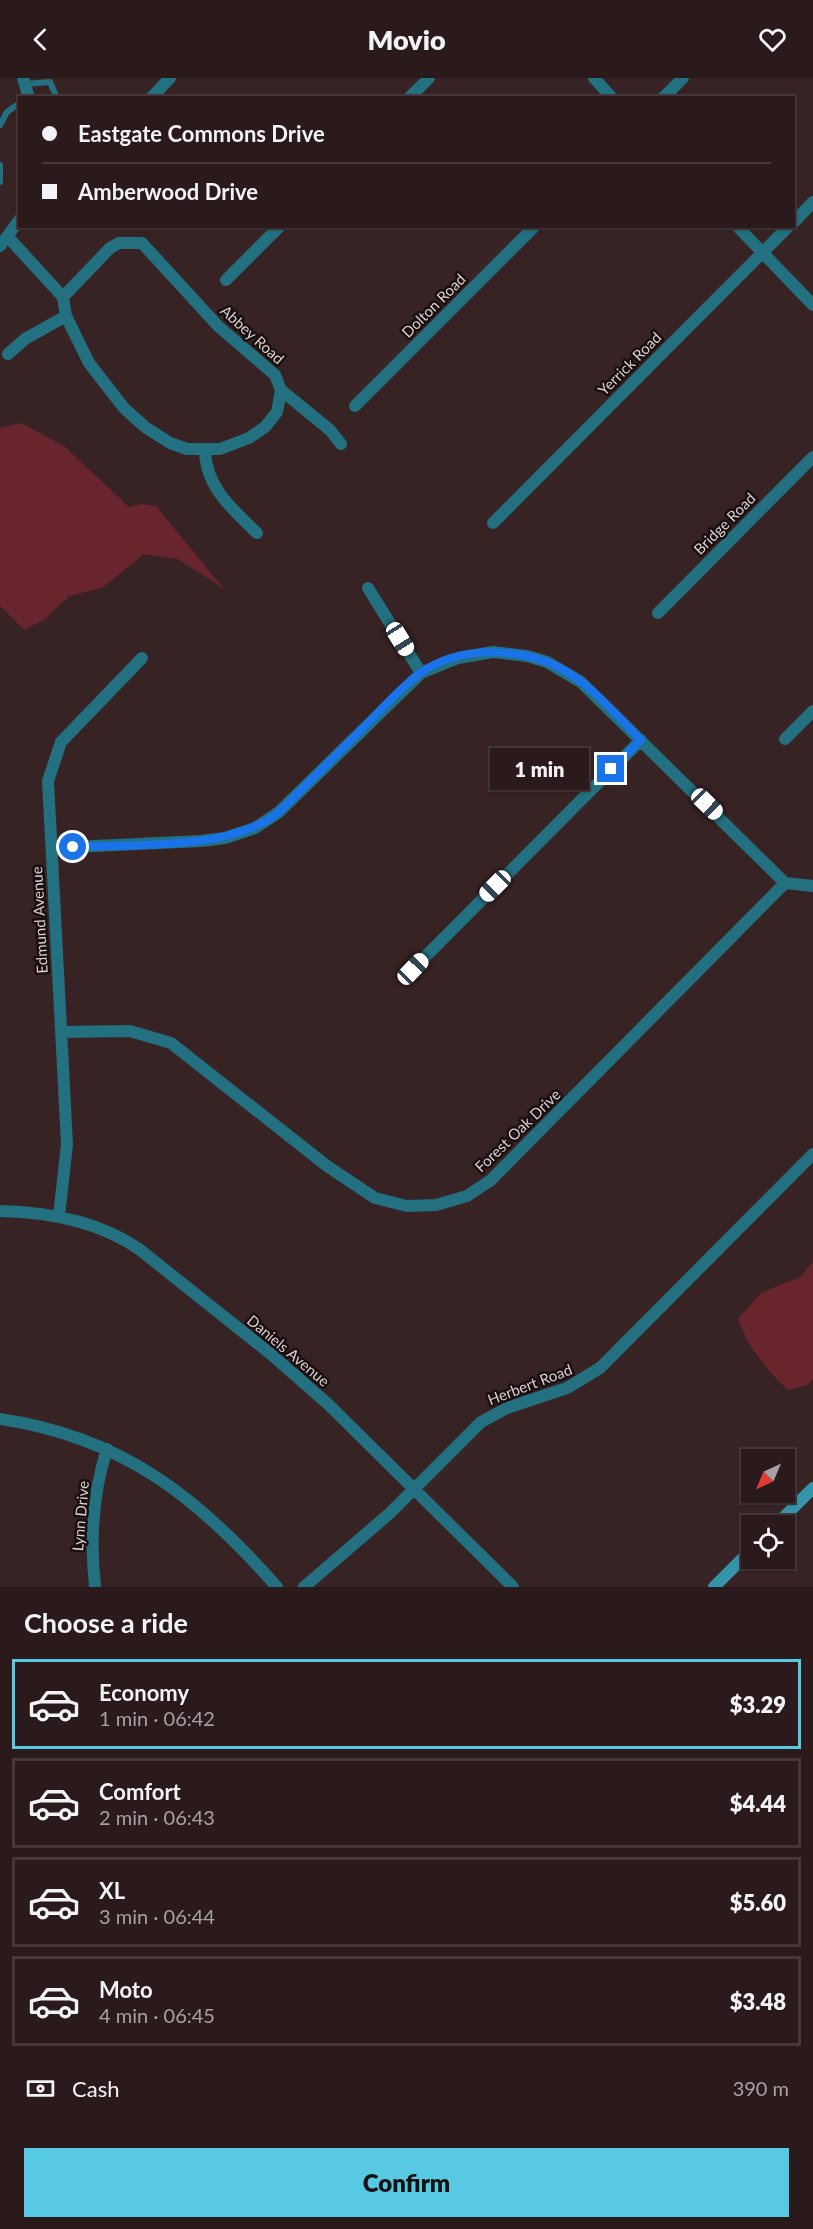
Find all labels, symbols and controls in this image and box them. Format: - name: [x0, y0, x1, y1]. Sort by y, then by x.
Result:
- icon: back: [24, 23, 57, 56]
- text: Movio: [367, 23, 446, 56]
- icon: heart: [756, 23, 789, 56]
- text: Eastgate Commons Drive: [78, 120, 325, 147]
- text: Amberwood Drive: [78, 178, 258, 205]
- street label: Dolton Road: [398, 270, 469, 341]
- street label: Abbey Road: [217, 301, 288, 367]
- street label: Yerrick Road: [594, 328, 665, 399]
- street label: Bridge Road: [690, 489, 759, 558]
- car: [383, 619, 417, 659]
- callout: 1 min: [491, 748, 590, 790]
- route end: [597, 755, 624, 782]
- text: 1 min: [515, 757, 564, 781]
- car: [688, 785, 726, 823]
- route start: [59, 833, 86, 860]
- street label: Edmund Avenue: [27, 866, 51, 974]
- car: [476, 867, 514, 905]
- car: [394, 950, 432, 988]
- street label: Forest Oak Drive: [471, 1085, 564, 1176]
- street label: Daniels Avenue: [244, 1311, 333, 1390]
- street label: Herbert Road: [485, 1360, 574, 1408]
- north arrow: [741, 1449, 795, 1503]
- map controls: [741, 1449, 795, 1569]
- street label: Lynn Drive: [68, 1480, 92, 1552]
- button: locate: [741, 1515, 795, 1569]
- text: Choose a ride: [24, 1606, 188, 1639]
- icon: car: [27, 1677, 81, 1731]
- text: Economy: [99, 1679, 189, 1706]
- text: $3.29: [730, 1691, 786, 1718]
- text: 1 min · 06:42: [99, 1706, 215, 1730]
- icon: car: [27, 1776, 81, 1830]
- text: Comfort: [99, 1778, 181, 1805]
- text: $4.44: [730, 1790, 786, 1817]
- text: 2 min · 06:43: [99, 1805, 215, 1829]
- icon: car: [27, 1875, 81, 1929]
- text: XL: [99, 1877, 125, 1904]
- text: $5.60: [730, 1889, 786, 1916]
- text: 3 min · 06:44: [99, 1904, 215, 1928]
- icon: car: [27, 1974, 81, 2028]
- text: Moto: [99, 1976, 153, 2003]
- text: $3.48: [730, 1988, 786, 2015]
- text: 4 min · 06:45: [99, 2003, 215, 2027]
- icon: cash: [24, 2072, 57, 2105]
- text: Cash: [72, 2075, 119, 2102]
- text: 390 m: [733, 2076, 789, 2100]
- button: Confirm: [24, 2148, 789, 2217]

